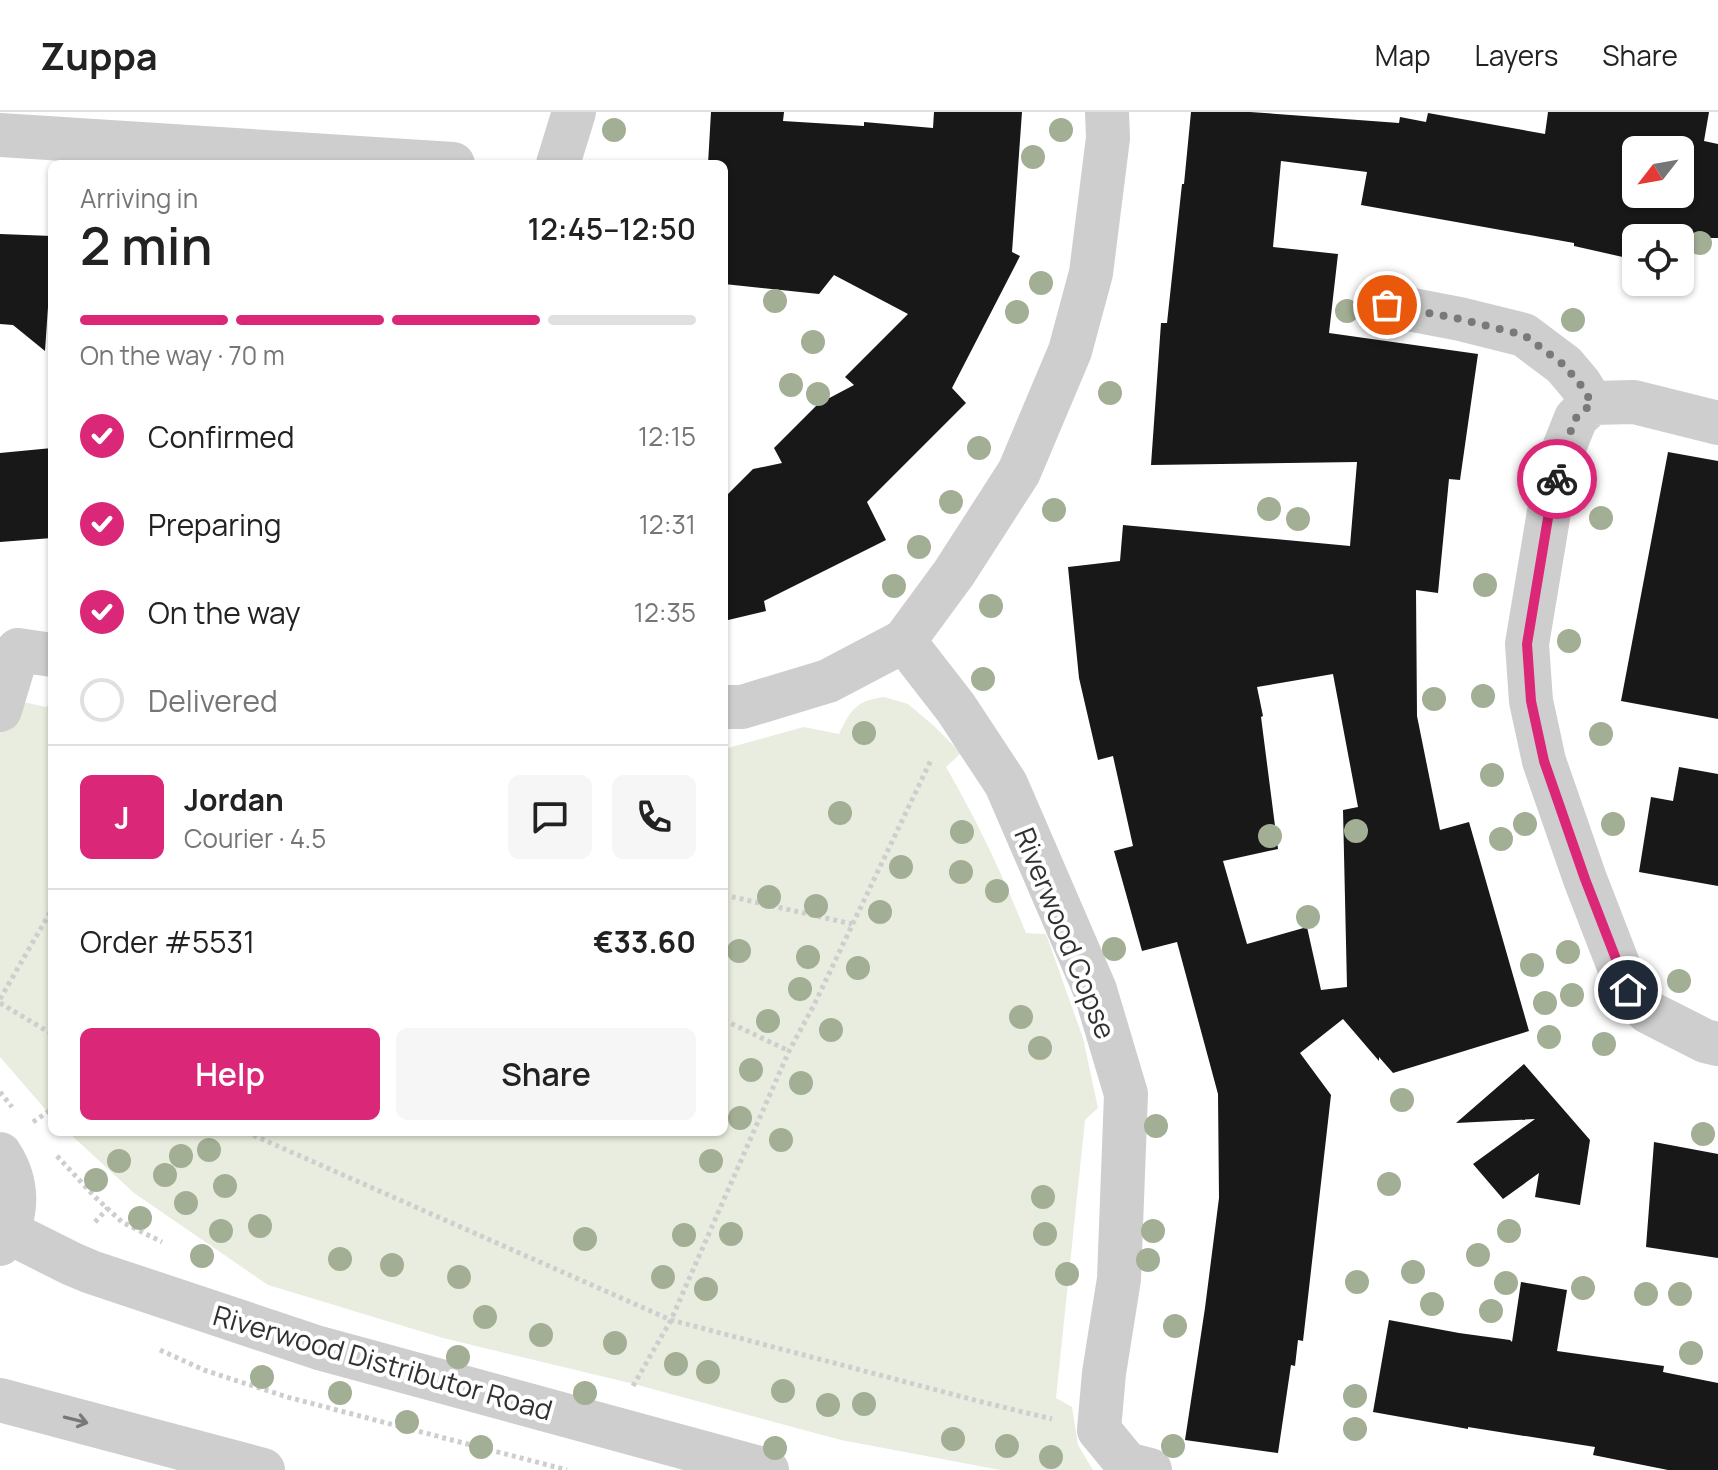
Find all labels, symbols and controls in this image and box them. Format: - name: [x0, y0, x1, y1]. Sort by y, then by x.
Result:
- text: Zuppa: [40, 29, 158, 81]
- text: Map: [1375, 36, 1431, 74]
- text: Layers: [1475, 36, 1558, 74]
- text: Share: [1602, 36, 1678, 74]
- north arrow: [1622, 136, 1694, 208]
- map controls: [1622, 136, 1694, 296]
- text: Arriving in: [80, 180, 198, 216]
- text: 12:45–12:50: [528, 208, 696, 249]
- text: 2 min: [80, 210, 213, 281]
- button: locate: [1622, 224, 1694, 296]
- pin: [1353, 271, 1421, 339]
- icon: bag: [1365, 283, 1409, 327]
- text: On the way · 70 m: [80, 337, 285, 373]
- icon: check: [80, 414, 124, 458]
- text: Confirmed: [148, 416, 295, 457]
- text: 12:15: [638, 418, 696, 454]
- courier: [1517, 439, 1597, 519]
- icon: bike: [1535, 457, 1579, 501]
- icon: check: [80, 502, 124, 546]
- text: Preparing: [148, 504, 282, 545]
- text: 12:31: [639, 506, 696, 542]
- icon: check: [80, 590, 124, 634]
- text: On the way: [148, 592, 301, 633]
- text: 12:35: [634, 594, 696, 630]
- text: Delivered: [148, 680, 278, 721]
- button: chat: [508, 775, 592, 859]
- button: phone: [612, 775, 696, 859]
- text: Jordan: [184, 779, 284, 820]
- text: J: [114, 797, 130, 838]
- text: Courier · 4.5: [184, 820, 326, 856]
- street label: Riverwood Copse: [1006, 822, 1126, 1044]
- text: Order #5531: [80, 921, 255, 962]
- text: €33.60: [593, 921, 696, 962]
- pin: [1594, 956, 1662, 1024]
- icon: home: [1606, 968, 1650, 1012]
- button: Help: [80, 1028, 380, 1120]
- button: Share: [396, 1028, 696, 1120]
- street label: Riverwood Distributor Road: [209, 1295, 557, 1429]
- one-way arrow: [62, 1413, 88, 1428]

